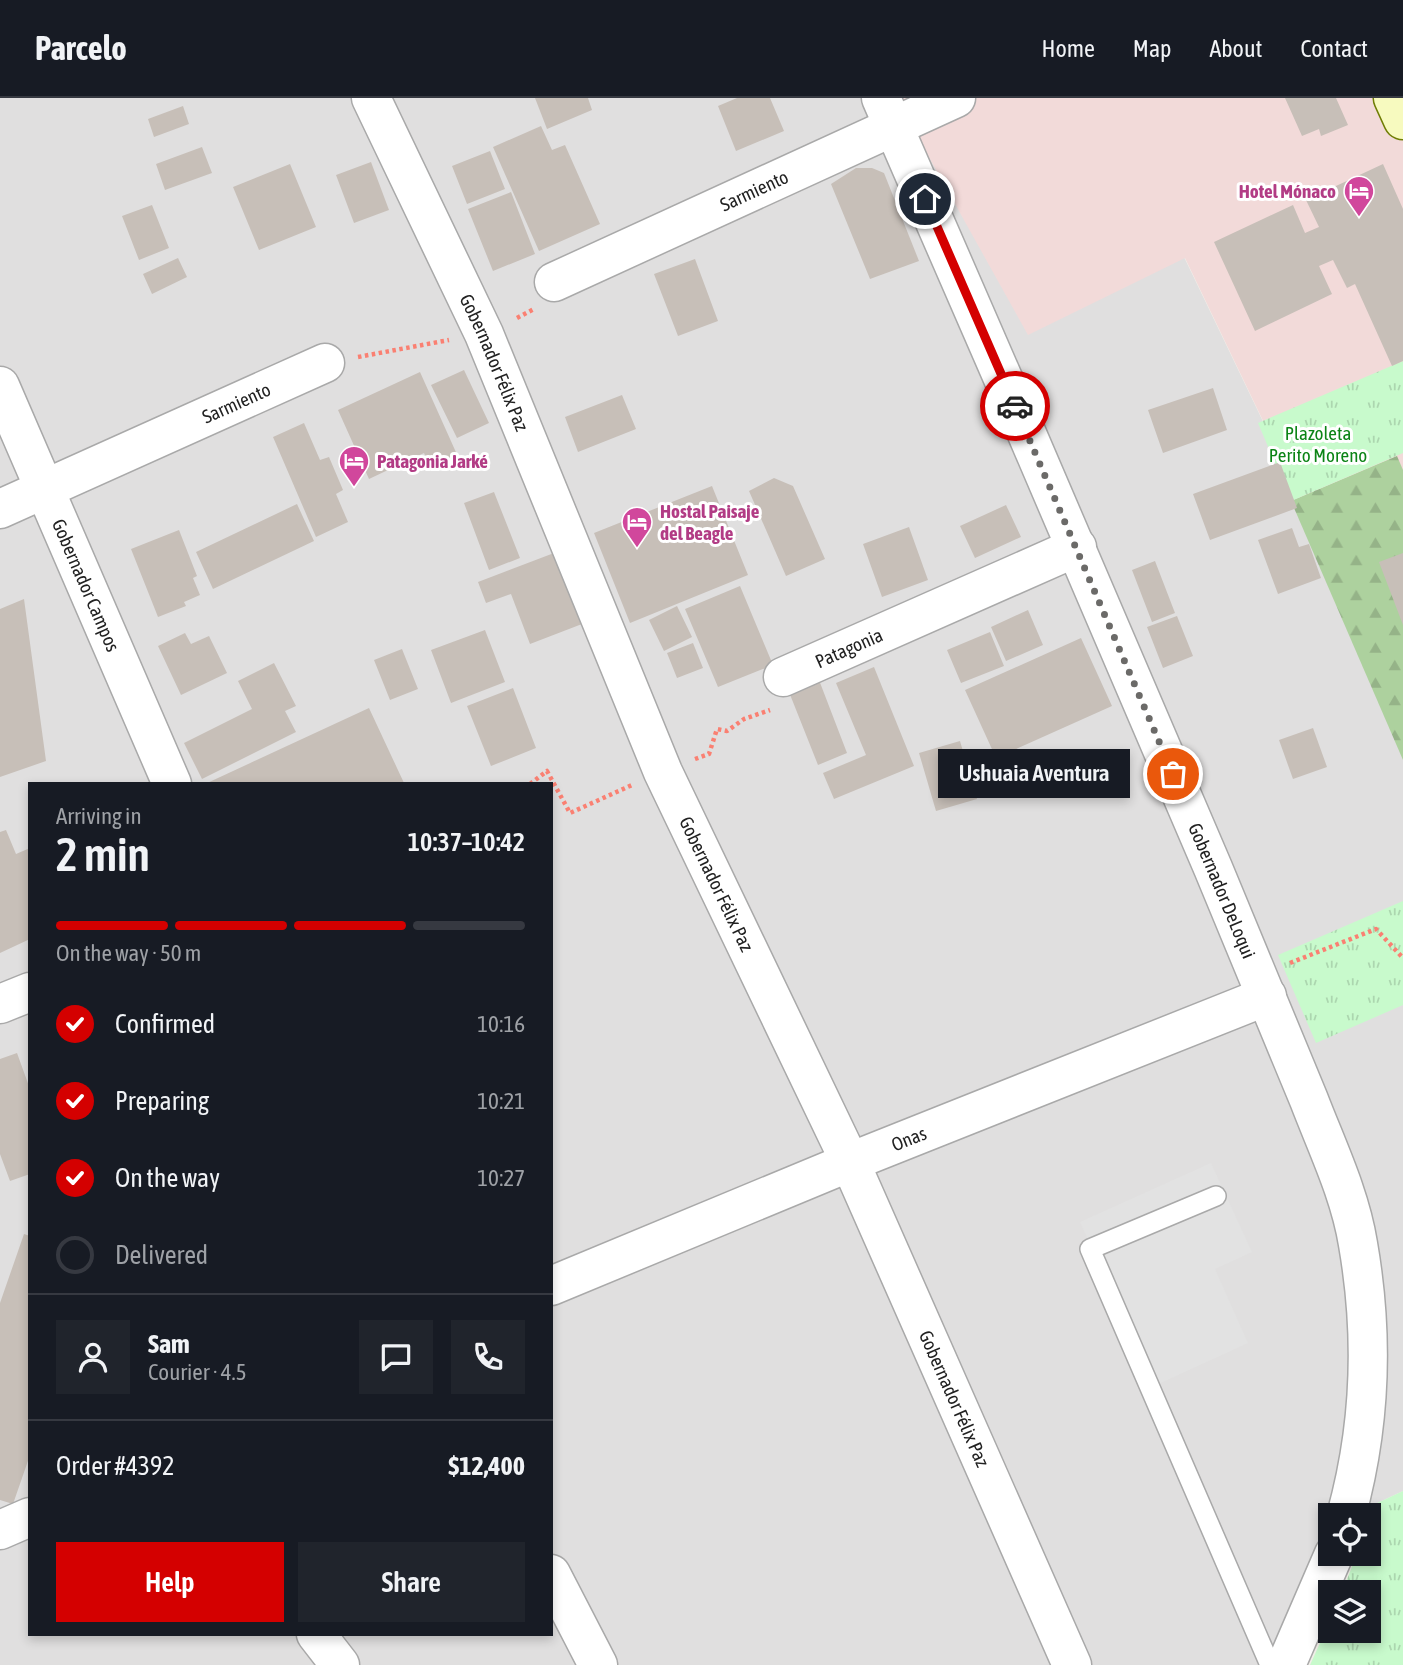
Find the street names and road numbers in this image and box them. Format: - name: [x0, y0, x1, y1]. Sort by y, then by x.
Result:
- street label: Sarmiento: [716, 165, 792, 216]
- street label: Gobernador Félix Paz: [455, 290, 533, 434]
- street label: Sarmiento: [199, 378, 274, 428]
- street label: Gobernador Campos: [48, 516, 125, 655]
- street label: Patagonia: [812, 623, 886, 672]
- street label: Gobernador Félix Paz: [675, 813, 758, 955]
- street label: Gobernador DeLoqui: [1184, 820, 1260, 962]
- street label: Onas: [888, 1122, 930, 1155]
- street label: Gobernador Félix Paz: [915, 1327, 994, 1470]

